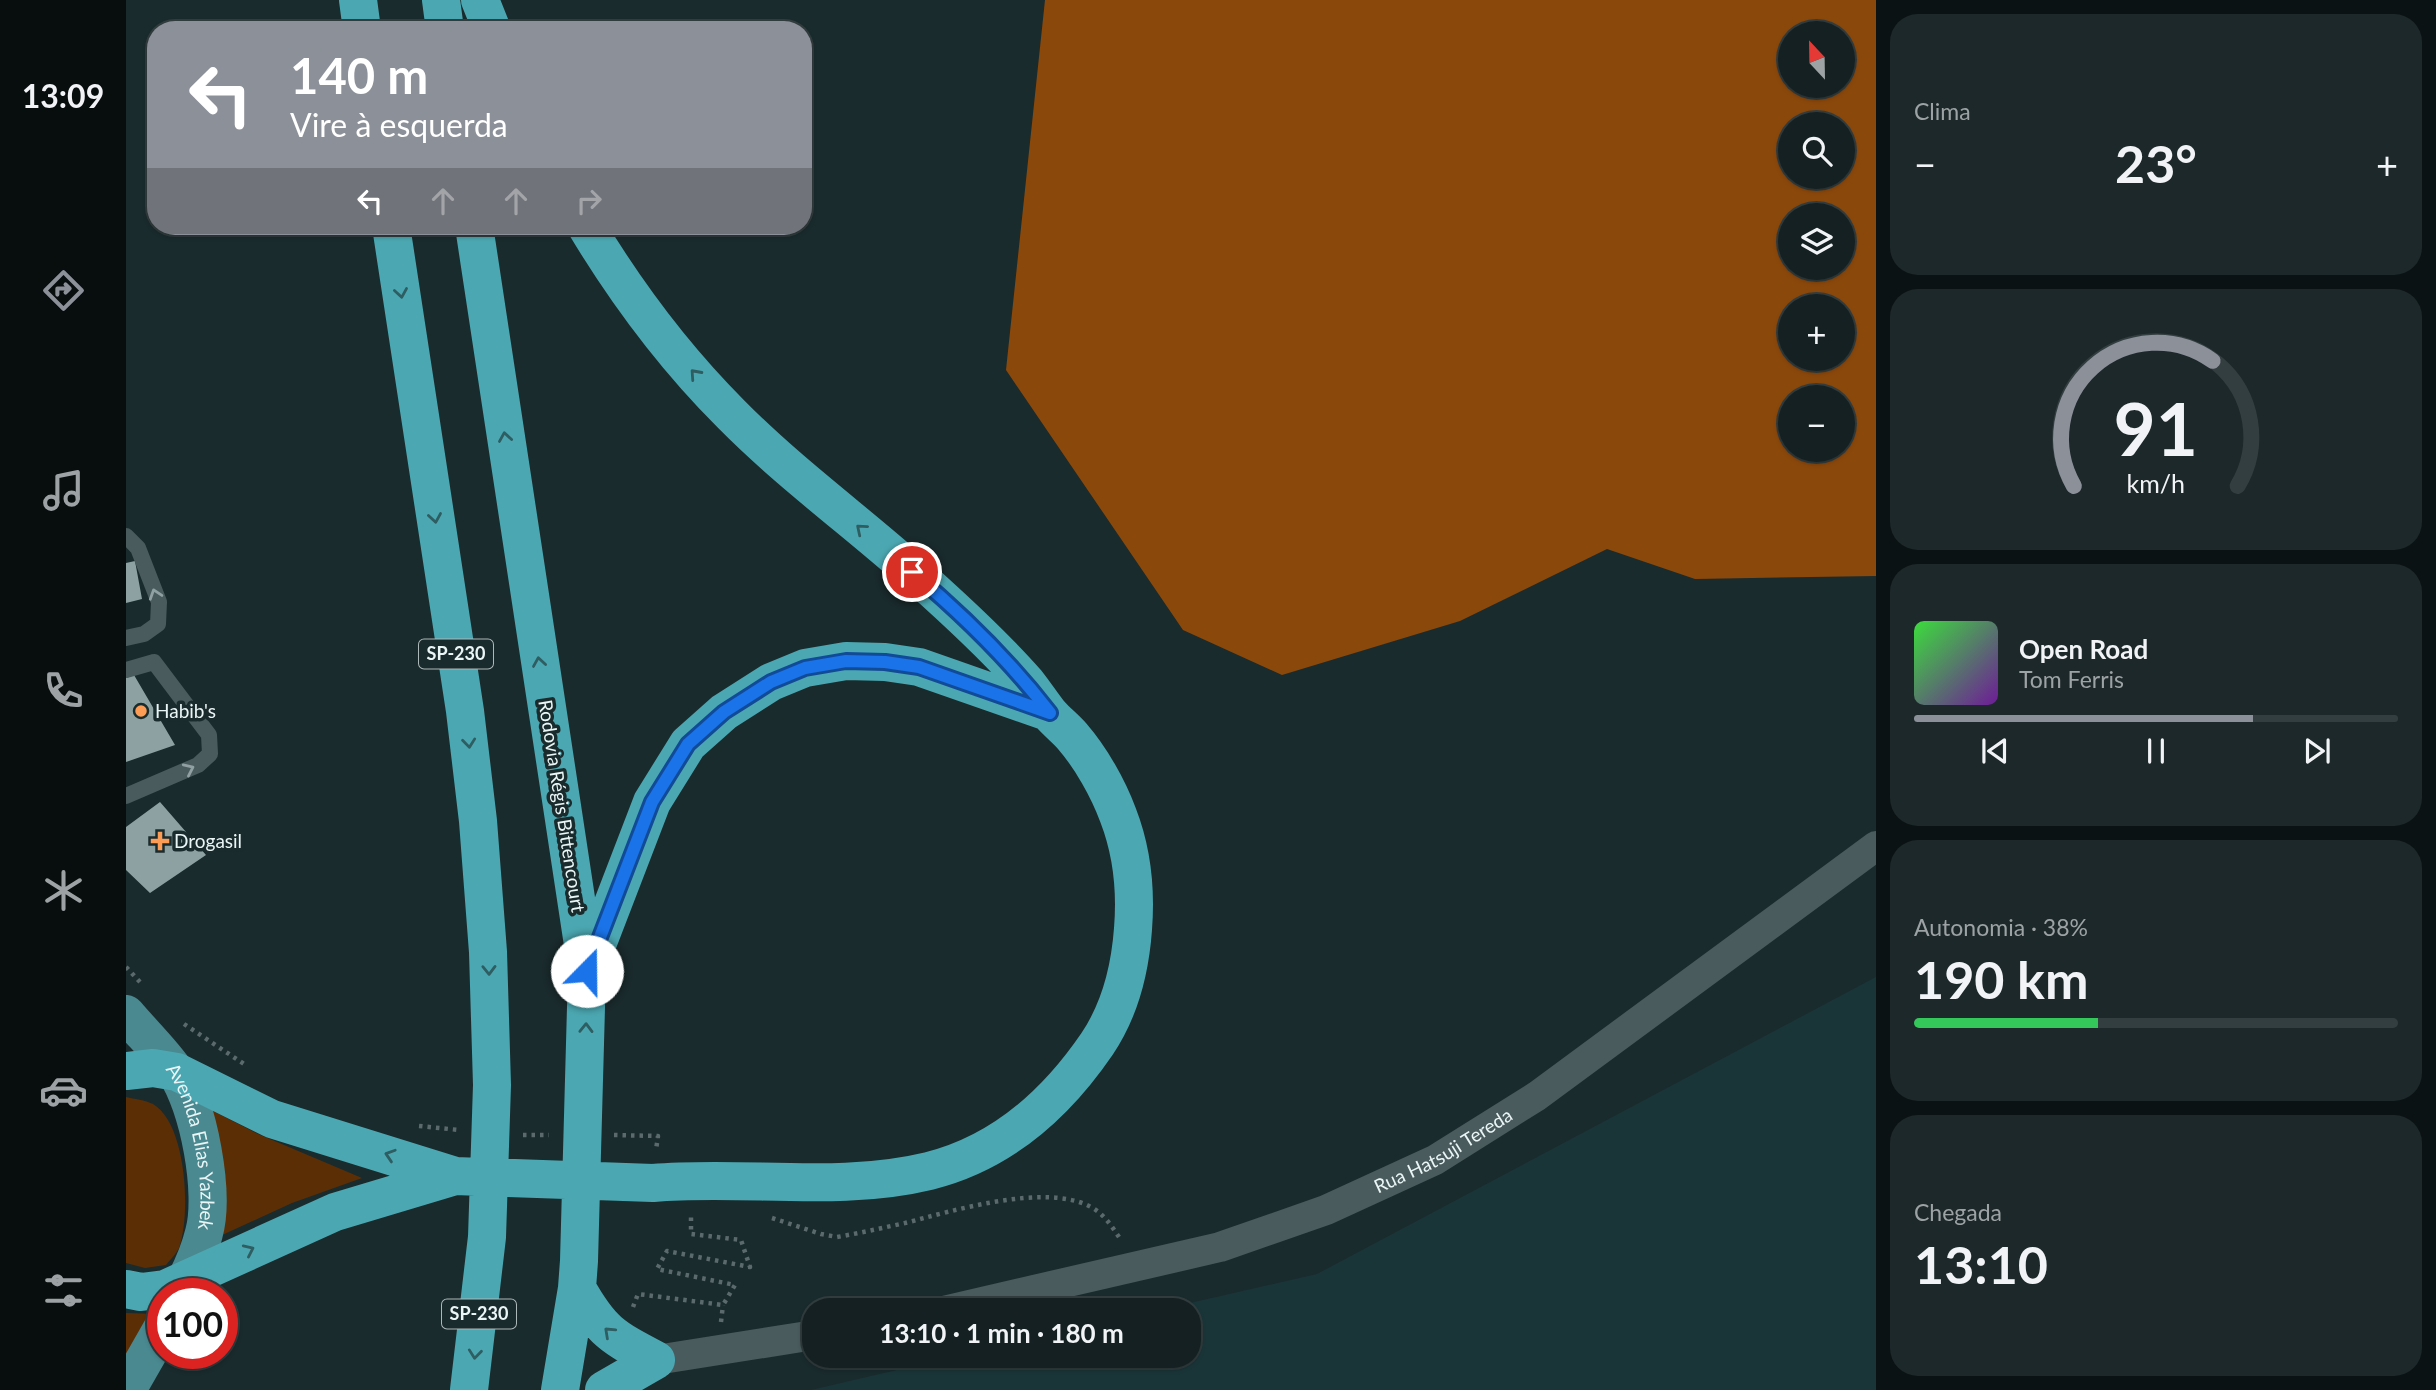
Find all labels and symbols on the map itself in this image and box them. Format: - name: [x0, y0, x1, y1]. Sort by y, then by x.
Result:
- north arrow: [1778, 21, 1855, 98]
- one-way arrow: [393, 287, 408, 299]
- one-way arrow: [690, 369, 703, 382]
- one-way arrow: [498, 431, 513, 443]
- one-way arrow: [427, 512, 442, 524]
- one-way arrow: [856, 525, 869, 537]
- pin: [882, 542, 942, 602]
- one-way arrow: [149, 588, 163, 600]
- road number: SP-230: [419, 640, 493, 668]
- one-way arrow: [532, 656, 547, 668]
- street label: Rodovia Régis Bittencourt: [534, 698, 591, 914]
- place label: Habib's: [155, 699, 216, 722]
- marker: Habib's: [133, 703, 149, 719]
- one-way arrow: [461, 738, 476, 749]
- one-way arrow: [182, 763, 194, 777]
- place label: Drogasil: [174, 829, 242, 852]
- marker: Drogasil: [152, 833, 168, 849]
- position arrow: [550, 934, 624, 1008]
- one-way arrow: [481, 964, 496, 975]
- one-way arrow: [578, 1022, 593, 1033]
- street label: Avenida Elias Yazbek: [162, 1058, 220, 1232]
- street label: Rua Hatsuji Tereda: [1370, 1103, 1516, 1197]
- one-way arrow: [384, 1149, 397, 1163]
- one-way arrow: [242, 1244, 254, 1258]
- speed limit sign: 100: [147, 1278, 238, 1369]
- road number: SP-230: [442, 1300, 516, 1329]
- one-way arrow: [604, 1328, 617, 1340]
- one-way arrow: [468, 1349, 483, 1360]

